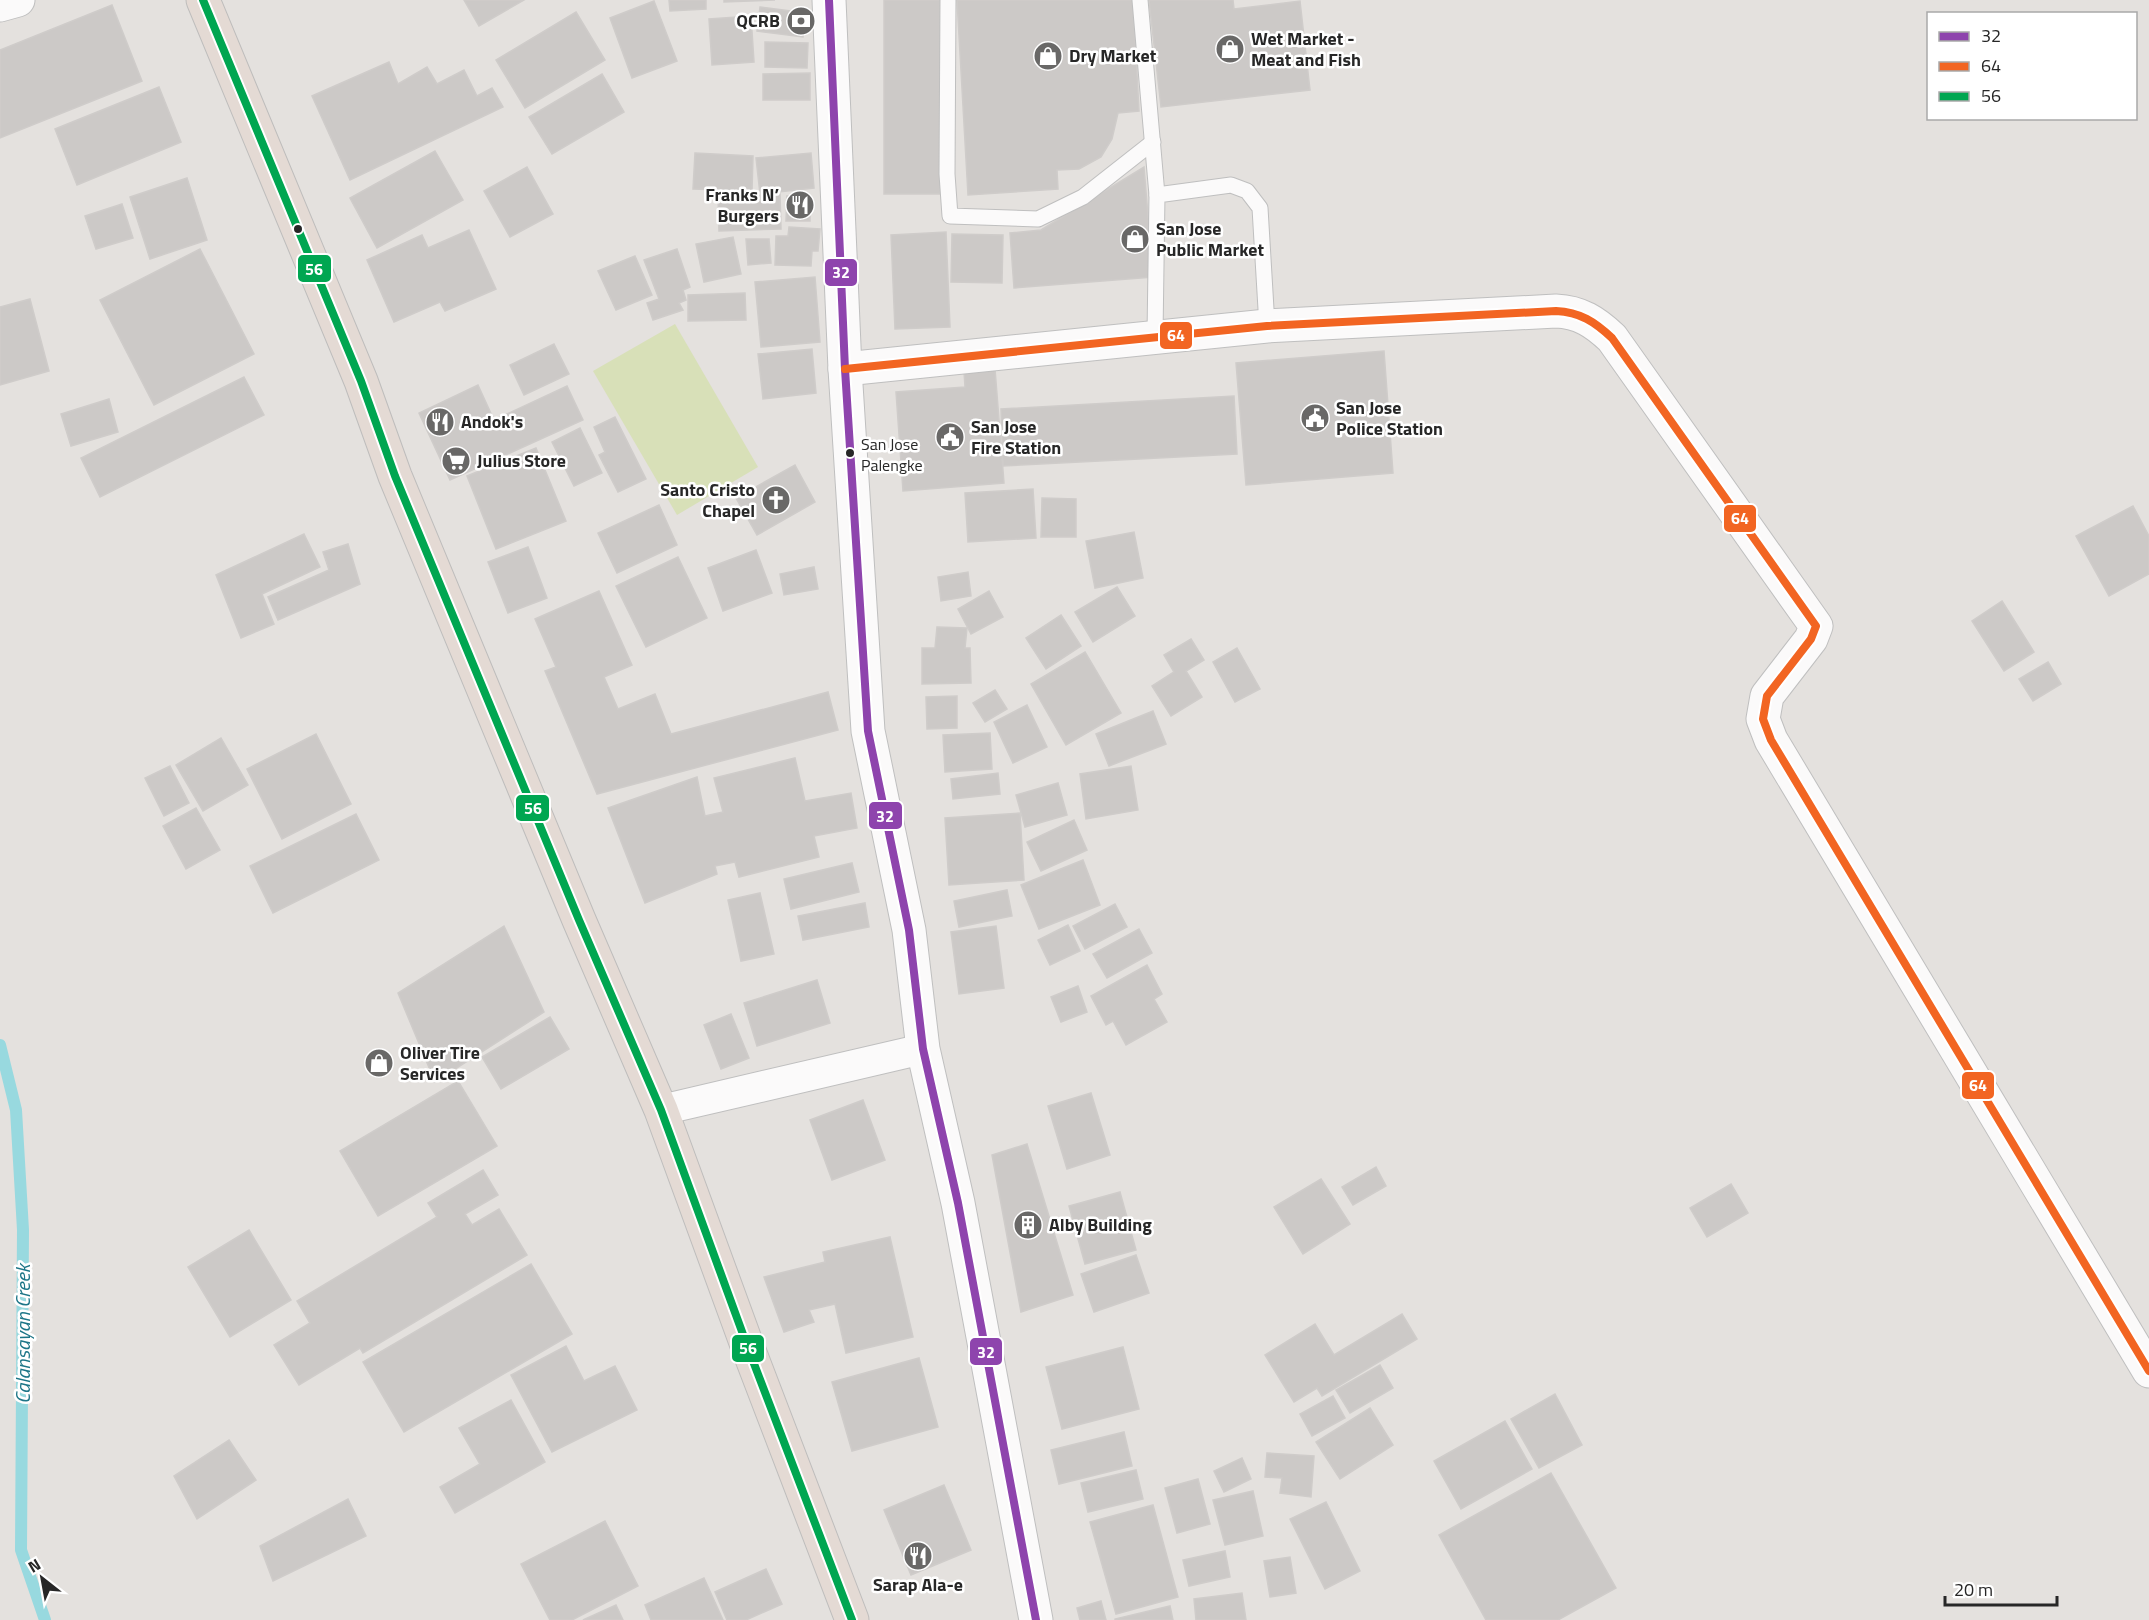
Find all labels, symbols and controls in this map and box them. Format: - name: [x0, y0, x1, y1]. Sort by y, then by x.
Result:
- bank icon: QCRB: [785, 5, 817, 37]
- place label: QCRB: [736, 7, 780, 34]
- legend: [1927, 12, 2137, 120]
- text: 32: [1981, 22, 2001, 49]
- place label: Wet Market - Meat and Fish: [1251, 25, 1361, 73]
- shop icon: Wet Market - Meat and Fish: [1214, 33, 1246, 65]
- shop icon: Dry Market: [1032, 40, 1064, 72]
- place label: Dry Market: [1069, 42, 1157, 69]
- text: 64: [1981, 52, 2001, 79]
- text: 56: [1981, 82, 2001, 109]
- place label: Franks N’ Burgers: [705, 181, 779, 229]
- restaurant icon: Franks N’ Burgers: [784, 189, 816, 221]
- place label: San Jose Public Market: [1156, 215, 1264, 263]
- unlabelled marker: [292, 223, 304, 235]
- shop icon: San Jose Public Market: [1119, 223, 1151, 255]
- line badge: 56: [297, 254, 332, 283]
- text: 56: [305, 257, 323, 281]
- line badge: 32: [824, 258, 858, 287]
- text: 32: [832, 260, 850, 284]
- line badge: 64: [1159, 321, 1193, 350]
- text: 64: [1167, 323, 1185, 347]
- place label: San Jose Police Station: [1336, 394, 1443, 442]
- public building icon: San Jose Police Station: [1299, 402, 1331, 434]
- restaurant icon: Andok's: [424, 406, 456, 438]
- place label: Andok's: [461, 408, 523, 435]
- place label: San Jose Fire Station: [971, 413, 1061, 461]
- public building icon: San Jose Fire Station: [934, 421, 966, 453]
- place label: San Jose Palengke: [861, 432, 923, 477]
- supermarket icon: Julius Store: [440, 445, 472, 477]
- place label: Julius Store: [477, 447, 566, 474]
- marker: San Jose Palengke: [844, 447, 856, 459]
- place label: Santo Cristo Chapel: [660, 476, 755, 524]
- church icon: Santo Cristo Chapel: [760, 484, 792, 516]
- line badge: 64: [1723, 504, 1757, 533]
- text: 64: [1731, 506, 1749, 530]
- line badge: 56: [515, 794, 550, 822]
- text: 56: [524, 796, 542, 820]
- line badge: 32: [868, 801, 903, 830]
- text: 32: [876, 804, 894, 828]
- place label: Oliver Tire Services: [400, 1039, 480, 1087]
- shop icon: Oliver Tire Services: [363, 1047, 395, 1079]
- line badge: 64: [1961, 1071, 1995, 1100]
- text: 64: [1969, 1073, 1987, 1097]
- building icon: Alby Building: [1012, 1209, 1044, 1241]
- place label: Alby Building: [1049, 1211, 1152, 1238]
- water label: Calansayan Creek: [7, 1262, 38, 1404]
- line badge: 56: [731, 1334, 765, 1363]
- text: 56: [739, 1336, 757, 1360]
- line badge: 32: [969, 1337, 1003, 1366]
- text: 32: [977, 1340, 995, 1364]
- restaurant icon: Sarap Ala-e: [902, 1540, 934, 1572]
- north arrow: [12, 1548, 72, 1608]
- text: N: [23, 1552, 45, 1578]
- scale bar: [1945, 1569, 2058, 1607]
- place label: Sarap Ala-e: [873, 1571, 963, 1598]
- text: 20 m: [1954, 1576, 1993, 1603]

